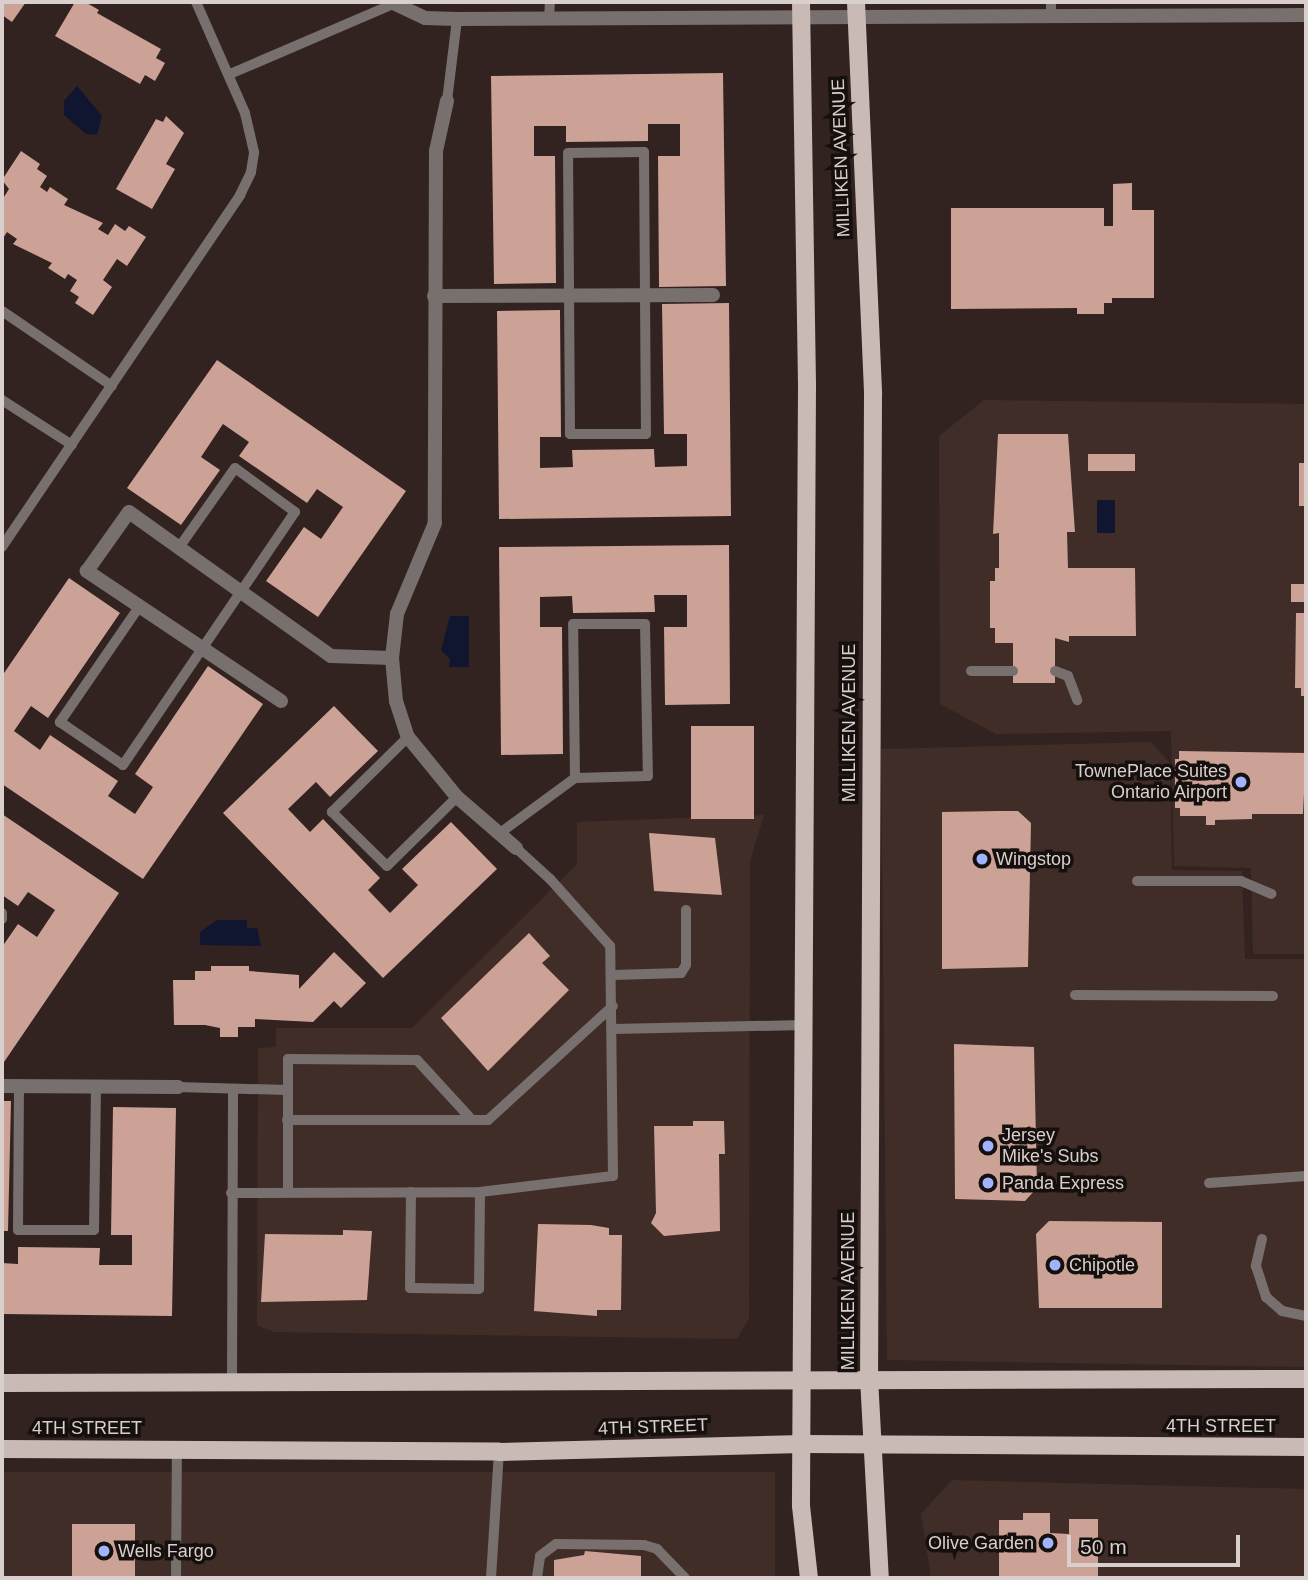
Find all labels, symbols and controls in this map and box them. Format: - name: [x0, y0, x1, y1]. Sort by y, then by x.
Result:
- street label: MILLIKEN AVENUE: [827, 78, 855, 238]
- street label: MILLIKEN AVENUE: [838, 643, 860, 803]
- place label: TownePlace Suites Ontario Airport: [1075, 761, 1227, 804]
- marker: TownePlace Suites Ontario Airport: [1233, 774, 1249, 790]
- place label: Wingstop: [996, 848, 1071, 870]
- marker: Wingstop: [974, 851, 990, 867]
- place label: Jersey Mike's Subs: [1002, 1125, 1098, 1168]
- marker: Jersey Mike's Subs: [980, 1138, 996, 1154]
- place label: Panda Express: [1002, 1172, 1124, 1194]
- marker: Panda Express: [980, 1175, 996, 1191]
- street label: MILLIKEN AVENUE: [837, 1211, 859, 1371]
- place label: Chipotle: [1069, 1254, 1135, 1276]
- marker: Chipotle: [1047, 1257, 1063, 1273]
- street label: 4TH STREET: [598, 1414, 708, 1440]
- street label: 4TH STREET: [1166, 1415, 1276, 1437]
- street label: 4TH STREET: [32, 1417, 142, 1439]
- scale bar: [1070, 1520, 1243, 1564]
- place label: Olive Garden: [928, 1532, 1034, 1554]
- marker: Olive Garden: [1040, 1535, 1056, 1551]
- text: 50 m: [1080, 1535, 1127, 1558]
- place label: Wells Fargo: [118, 1540, 214, 1562]
- marker: Wells Fargo: [96, 1543, 112, 1559]

